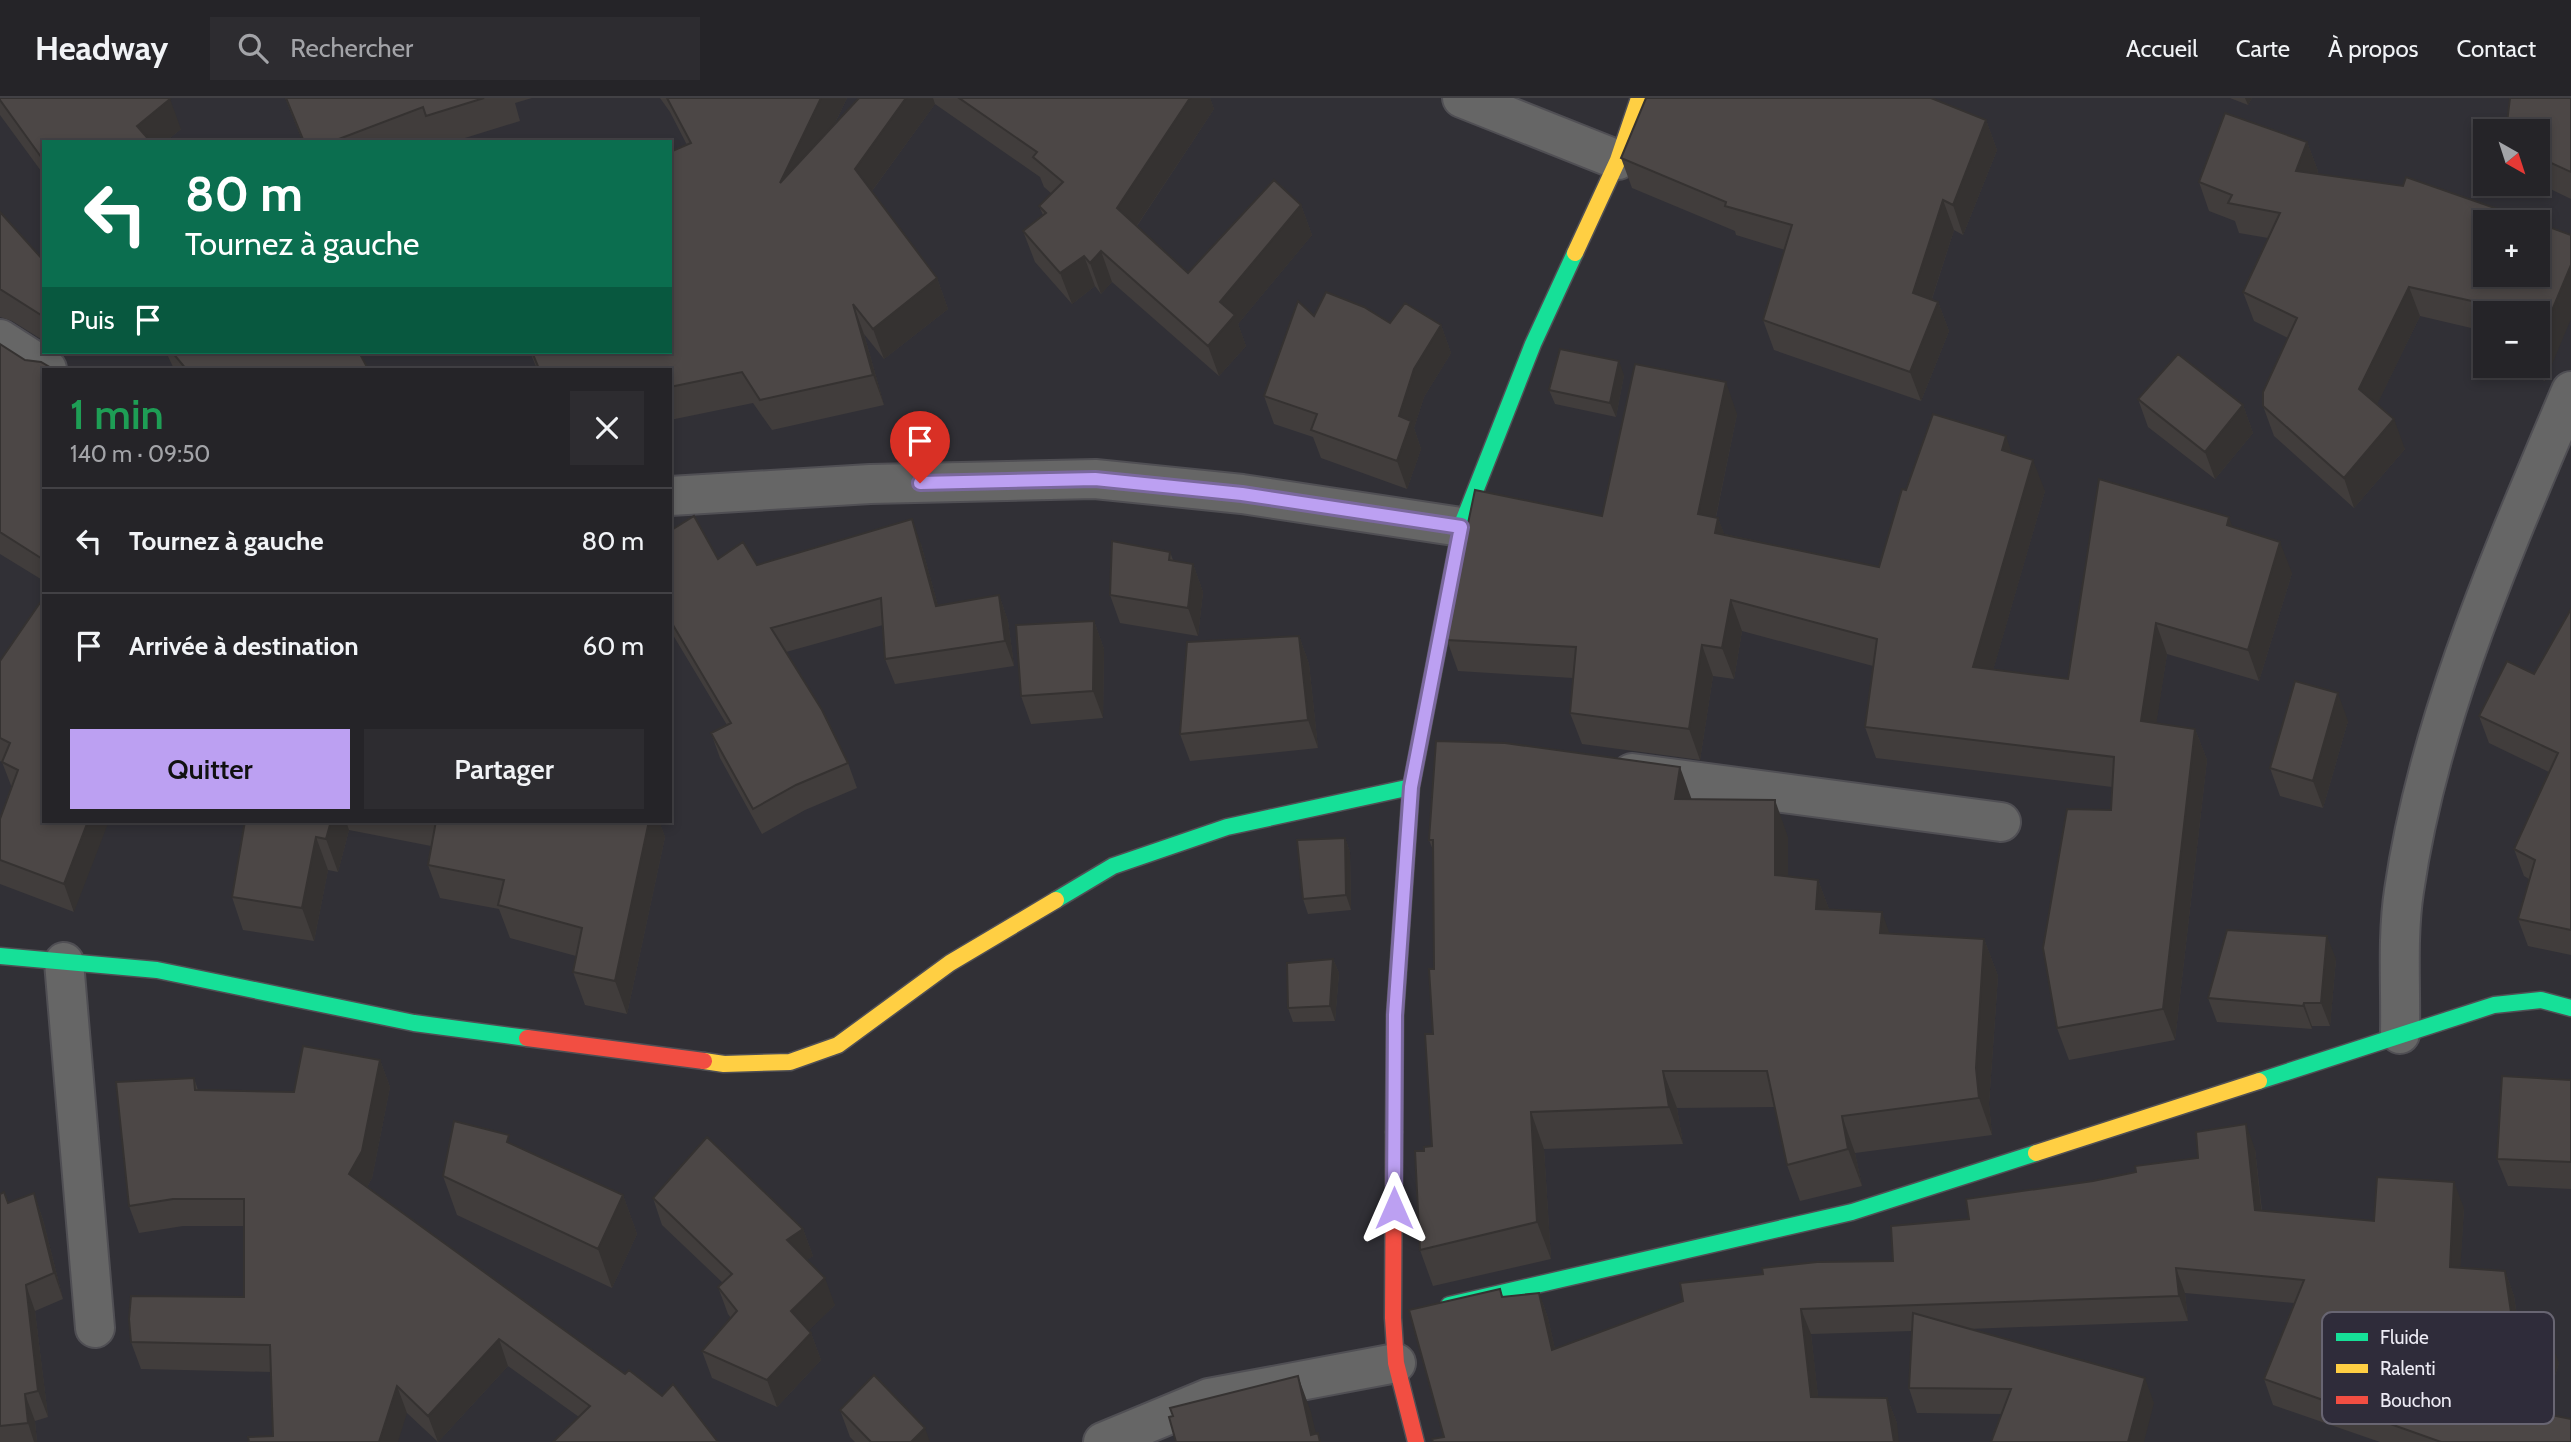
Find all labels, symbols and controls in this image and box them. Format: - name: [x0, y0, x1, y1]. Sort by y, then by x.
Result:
- search box: [210, 17, 700, 80]
- text: Headway: [35, 28, 168, 68]
- icon: search: [234, 29, 272, 67]
- text: Rechercher: [290, 32, 413, 64]
- text: Accueil: [2126, 34, 2198, 63]
- text: Carte: [2236, 34, 2290, 63]
- text: À propos: [2328, 34, 2419, 63]
- text: Contact: [2457, 34, 2536, 63]
- north arrow: [2473, 119, 2550, 196]
- map controls: [2473, 119, 2550, 378]
- text: 80 m: [185, 164, 303, 223]
- icon: left: [70, 168, 161, 259]
- button: +: [2473, 210, 2550, 287]
- text: Tournez à gauche: [185, 224, 419, 263]
- icon: arrive: [129, 301, 167, 339]
- button: −: [2473, 301, 2550, 378]
- text: Puis: [70, 304, 115, 336]
- text: 1 min: [70, 388, 164, 440]
- button: close: [570, 391, 644, 465]
- pin: [890, 411, 950, 483]
- icon: arrive: [901, 422, 939, 460]
- text: 140 m · 09:50: [70, 440, 210, 468]
- icon: left: [70, 522, 108, 560]
- text: Tournez à gauche: [129, 525, 324, 557]
- text: 80 m: [581, 525, 644, 557]
- icon: arrive: [70, 627, 108, 665]
- text: Arrivée à destination: [129, 630, 359, 662]
- text: 60 m: [582, 630, 644, 662]
- button: Quitter: [70, 729, 350, 809]
- button: Partager: [364, 729, 644, 809]
- position arrow: [1357, 1171, 1431, 1245]
- legend: [2322, 1312, 2554, 1424]
- text: Fluide: [2380, 1326, 2429, 1349]
- text: Ralenti: [2380, 1357, 2436, 1380]
- text: Bouchon: [2380, 1389, 2452, 1412]

